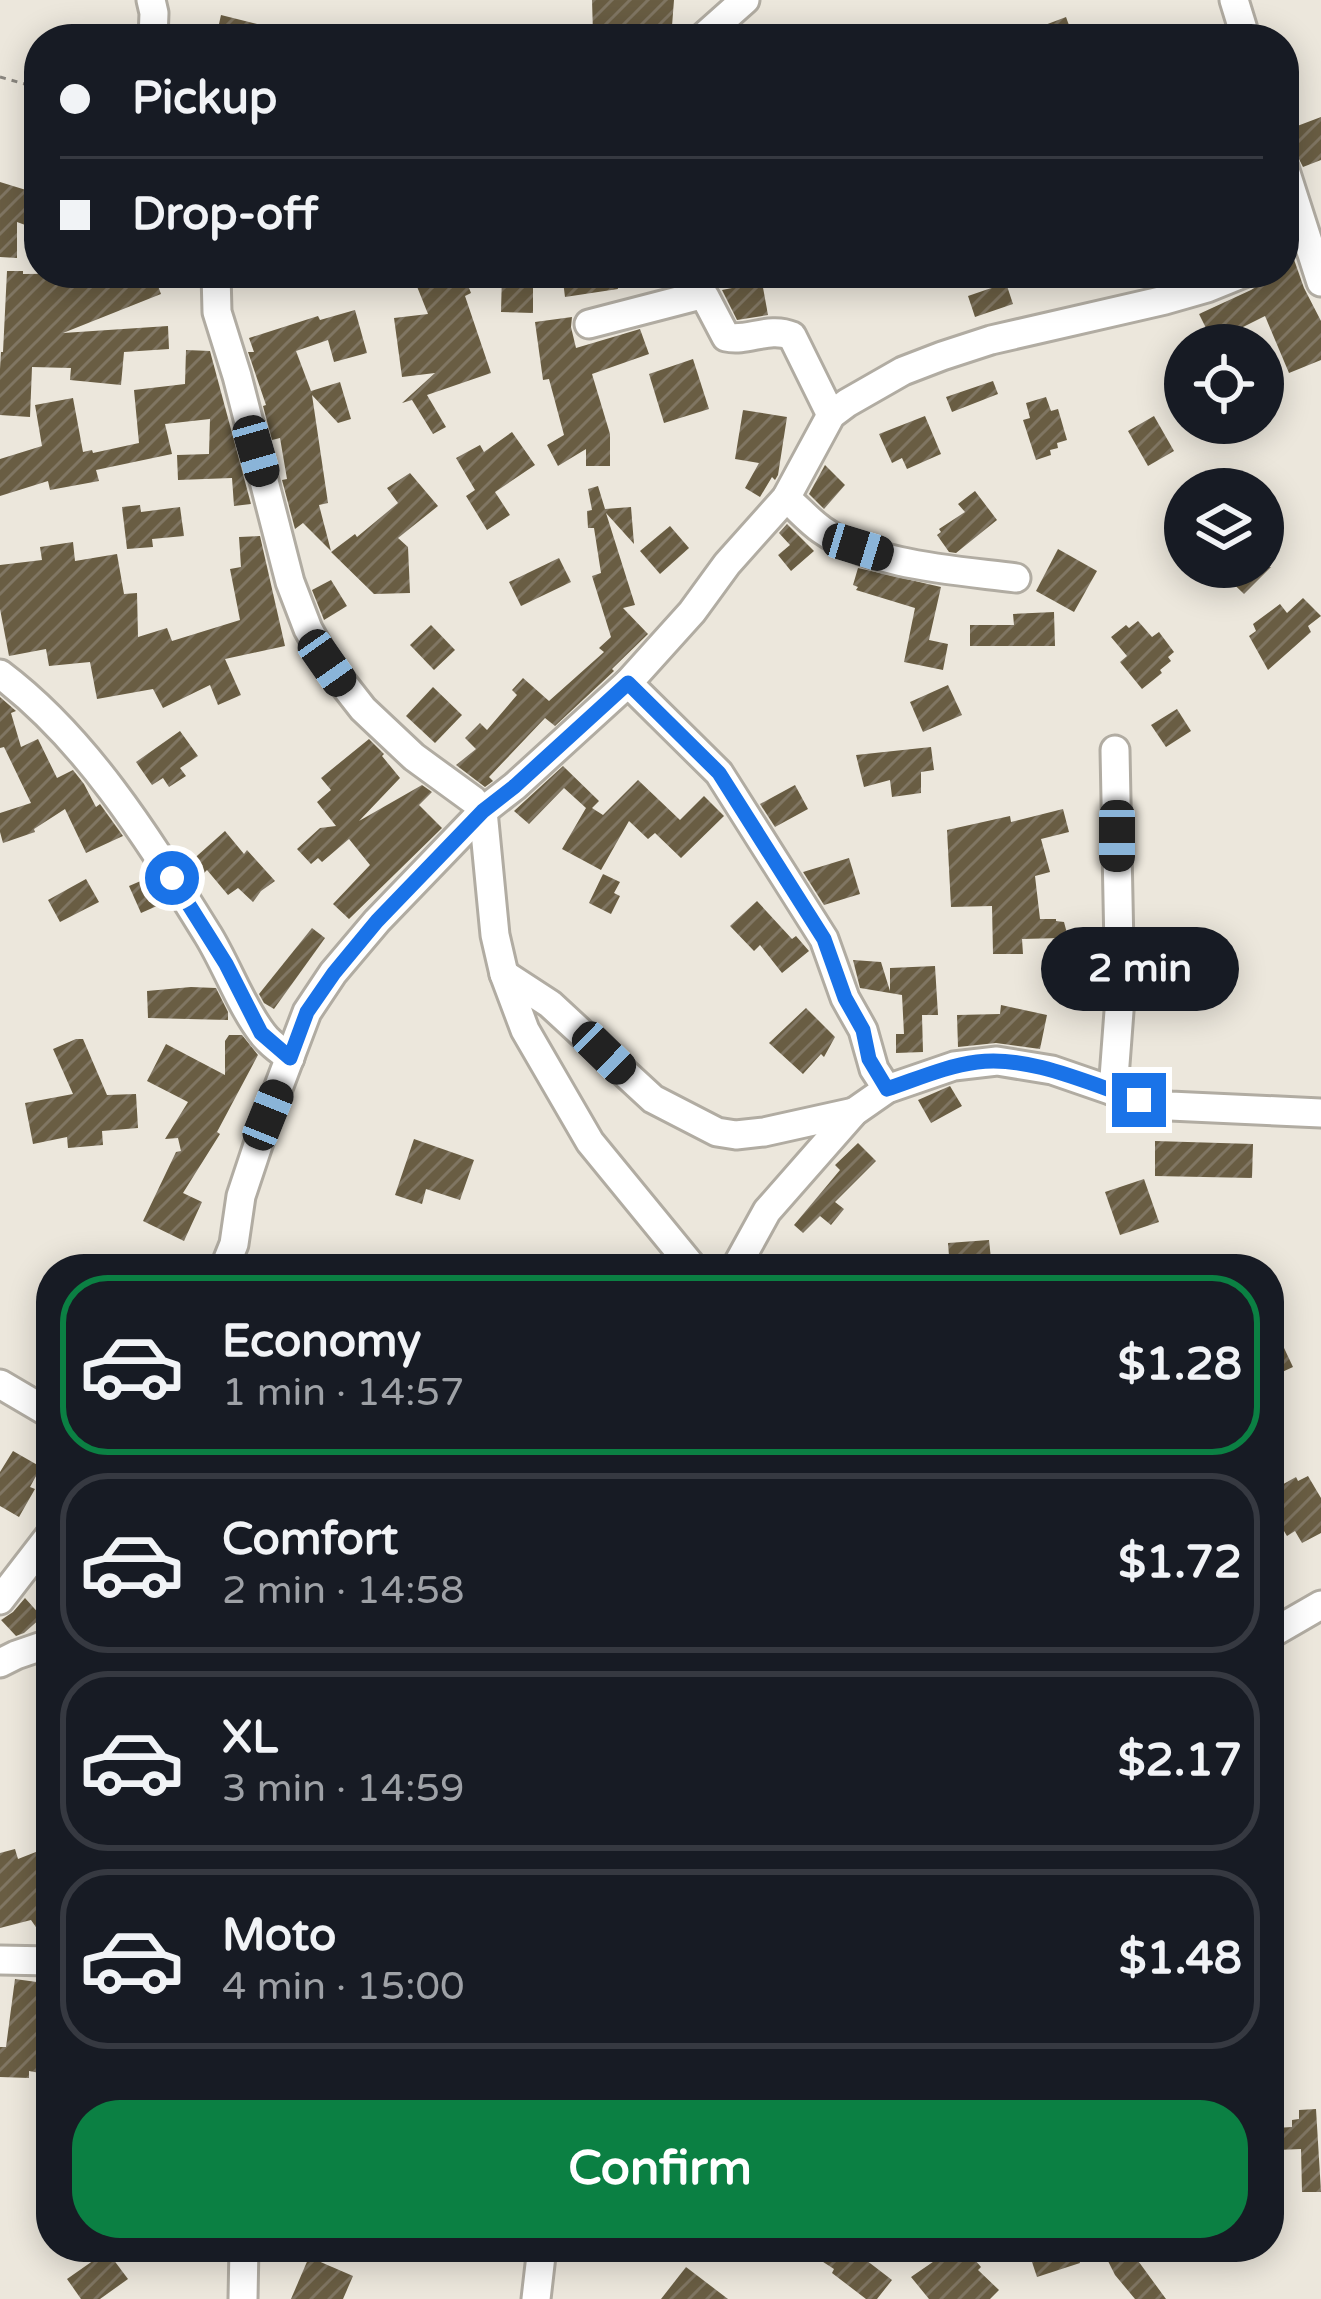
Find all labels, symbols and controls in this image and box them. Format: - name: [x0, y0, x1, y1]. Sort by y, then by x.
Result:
- text: Pickup: [132, 72, 277, 126]
- text: Drop-off: [132, 188, 318, 242]
- map controls: [1164, 324, 1284, 588]
- button: locate: [1164, 324, 1284, 444]
- car: [229, 411, 283, 491]
- button: layers: [1164, 468, 1284, 588]
- car: [818, 519, 898, 575]
- car: [292, 623, 362, 703]
- car: [1099, 800, 1135, 872]
- route start: [145, 851, 199, 905]
- callout: 2 min: [1040, 926, 1238, 1010]
- text: 2 min: [1088, 945, 1192, 992]
- car: [566, 1015, 642, 1091]
- route end: [1112, 1073, 1166, 1127]
- car: [238, 1075, 298, 1155]
- icon: car: [78, 1311, 186, 1419]
- text: Economy: [222, 1315, 421, 1369]
- text: $1.28: [1118, 1338, 1242, 1392]
- text: 1 min · 14:57: [222, 1369, 464, 1416]
- icon: car: [78, 1509, 186, 1617]
- text: Comfort: [222, 1513, 398, 1567]
- text: $1.72: [1118, 1536, 1242, 1590]
- text: 2 min · 14:58: [222, 1567, 464, 1614]
- icon: car: [78, 1707, 186, 1815]
- text: XL: [222, 1711, 278, 1765]
- text: $2.17: [1118, 1734, 1242, 1788]
- text: 3 min · 14:59: [222, 1765, 464, 1812]
- icon: car: [78, 1905, 186, 2013]
- text: Moto: [222, 1909, 336, 1963]
- text: $1.48: [1119, 1932, 1242, 1986]
- text: 4 min · 15:00: [222, 1963, 464, 2010]
- button: Confirm: [72, 2100, 1248, 2238]

